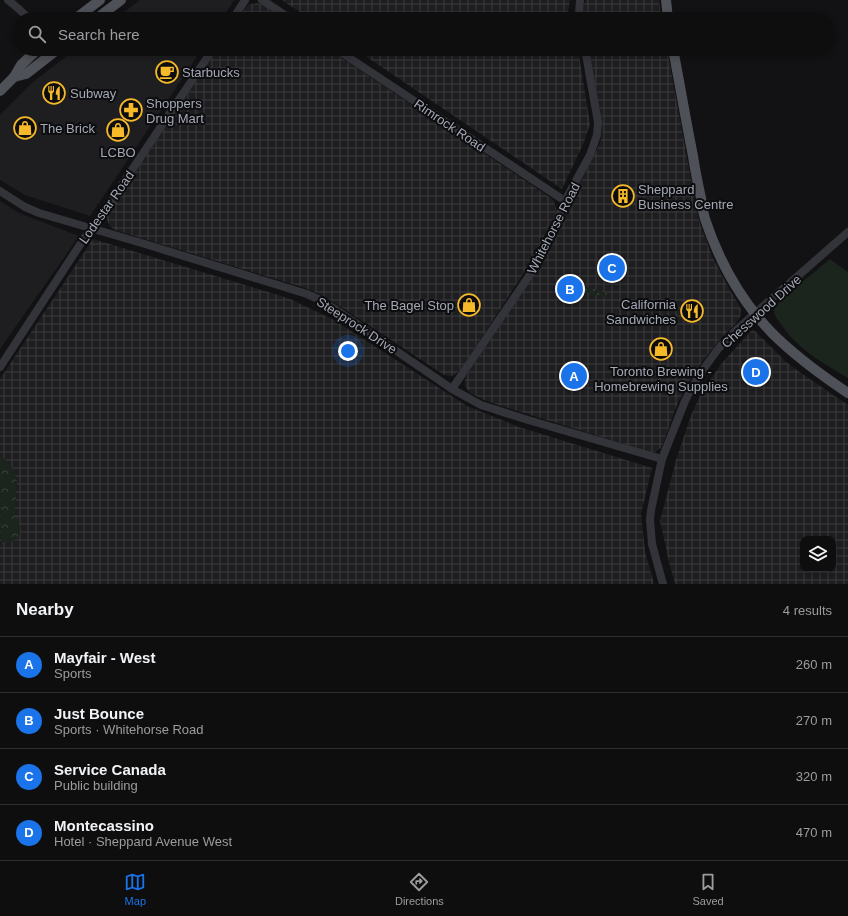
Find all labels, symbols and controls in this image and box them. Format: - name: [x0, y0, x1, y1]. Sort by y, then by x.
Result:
- search box: [12, 12, 836, 56]
- icon: search: [26, 23, 48, 45]
- text: Search here: [58, 26, 140, 43]
- cafe icon: Starbucks: [154, 59, 180, 85]
- place label: Starbucks: [182, 65, 240, 80]
- restaurant icon: Subway: [41, 80, 67, 106]
- place label: Subway: [70, 86, 117, 101]
- place label: Shoppers Drug Mart: [146, 96, 204, 126]
- street label: Rimrock Road: [411, 96, 488, 155]
- pharmacy icon: Shoppers Drug Mart: [118, 97, 144, 123]
- shop icon: The Brick: [12, 115, 38, 141]
- shop icon: LCBO: [105, 117, 131, 143]
- place label: The Brick: [40, 121, 95, 136]
- place label: LCBO: [100, 145, 136, 160]
- street label: Lodestar Road: [76, 168, 137, 247]
- street label: Whitehorse Road: [524, 180, 583, 276]
- place label: Sheppard Business Centre: [638, 182, 733, 212]
- building icon: Sheppard Business Centre: [610, 183, 636, 209]
- pin: C: [599, 253, 625, 283]
- street label: Chesswood Drive: [718, 272, 804, 351]
- pin: B: [557, 274, 583, 304]
- shop icon: The Bagel Stop: [456, 292, 482, 318]
- street label: Steeprock Drive: [314, 294, 400, 357]
- place label: California Sandwiches: [606, 297, 677, 327]
- place label: The Bagel Stop: [364, 298, 454, 313]
- restaurant icon: California Sandwiches: [679, 298, 705, 324]
- shop icon: Toronto Brewing - Homebrewing Supplies: [648, 336, 674, 362]
- your location: [338, 341, 358, 361]
- pin: D: [743, 357, 769, 387]
- pin: A: [561, 361, 587, 391]
- place label: Toronto Brewing - Homebrewing Supplies: [594, 364, 728, 394]
- map controls: [800, 536, 836, 572]
- button: layers: [800, 536, 836, 572]
- text: Nearby: [16, 600, 74, 619]
- text: 4 results: [783, 603, 832, 618]
- text: Mayfair - West: [54, 649, 155, 666]
- text: A: [24, 657, 34, 672]
- text: 260 m: [796, 657, 832, 672]
- text: Sports: [54, 666, 92, 681]
- text: Just Bounce: [54, 705, 144, 722]
- text: B: [24, 713, 34, 728]
- text: 270 m: [796, 713, 832, 728]
- text: Sports · Whitehorse Road: [54, 722, 204, 737]
- text: Service Canada: [54, 761, 166, 778]
- text: C: [24, 769, 34, 784]
- text: 320 m: [796, 769, 832, 784]
- text: Public building: [54, 778, 138, 793]
- text: Montecassino: [54, 817, 154, 834]
- text: D: [24, 825, 34, 840]
- text: 470 m: [796, 825, 832, 840]
- text: Hotel · Sheppard Avenue West: [54, 834, 232, 849]
- tab: Map: [124, 871, 146, 907]
- tab: Directions: [395, 871, 444, 907]
- tab: Saved: [692, 871, 724, 907]

